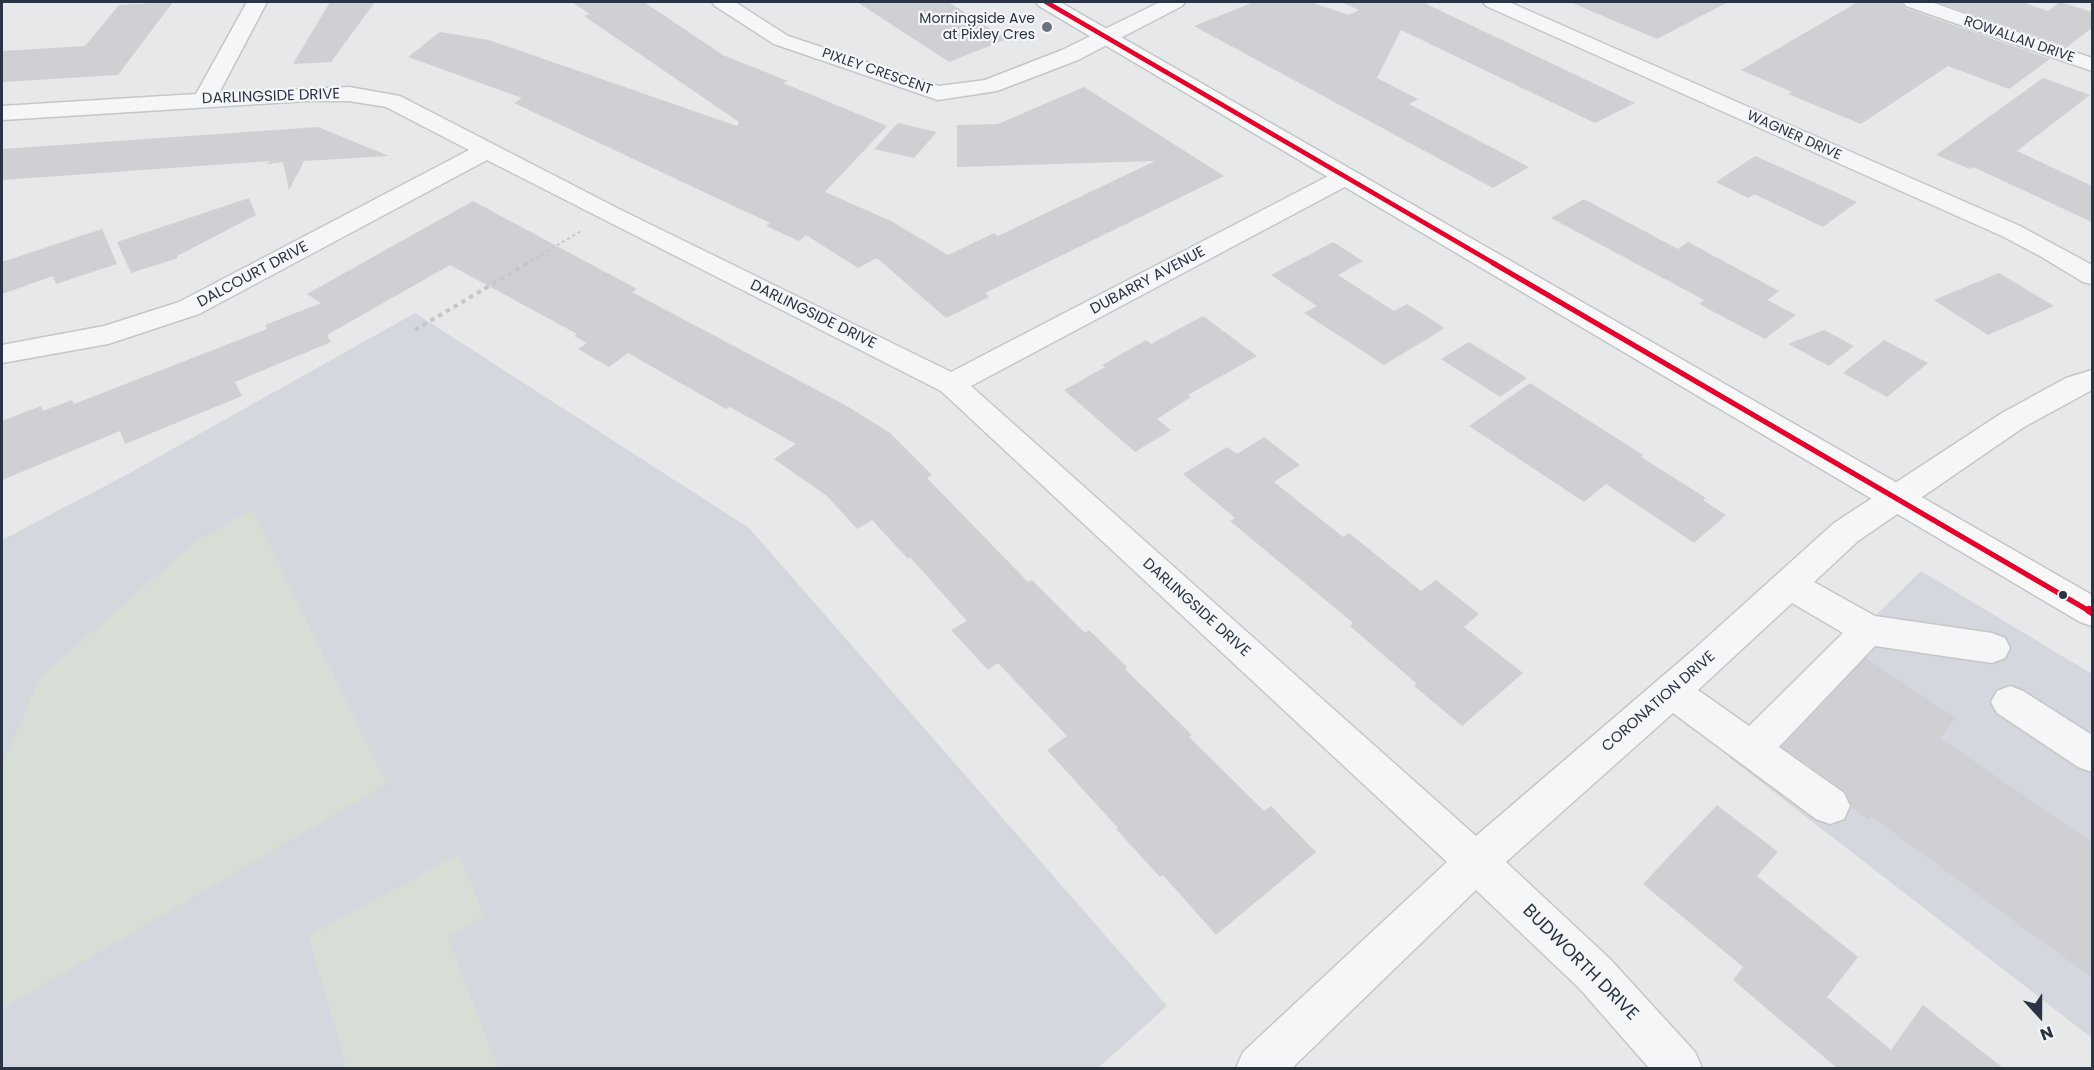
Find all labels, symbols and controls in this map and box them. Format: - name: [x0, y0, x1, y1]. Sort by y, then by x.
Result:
- place label: Morningside Ave at Pixley Cres: [919, 11, 1035, 44]
- street label: ROWALLAN DRIVE: [1961, 13, 2077, 67]
- marker: Morningside Ave at Pixley Cres: [1040, 20, 1054, 34]
- street label: PIXLEY CRESCENT: [820, 45, 934, 99]
- street label: DARLINGSIDE DRIVE: [202, 86, 340, 108]
- street label: WAGNER DRIVE: [1744, 108, 1844, 164]
- street label: DALCOURT DRIVE: [194, 238, 312, 312]
- street label: DUBARRY AVENUE: [1088, 243, 1208, 319]
- street label: DARLINGSIDE DRIVE: [747, 277, 879, 353]
- street label: DARLINGSIDE DRIVE: [1139, 555, 1253, 661]
- unlabelled marker: [2057, 589, 2069, 601]
- street label: CORONATION DRIVE: [1599, 648, 1719, 756]
- street label: BUDWORTH DRIVE: [1518, 901, 1642, 1025]
- north arrow: [2010, 986, 2070, 1046]
- text: N: [2037, 1020, 2056, 1046]

